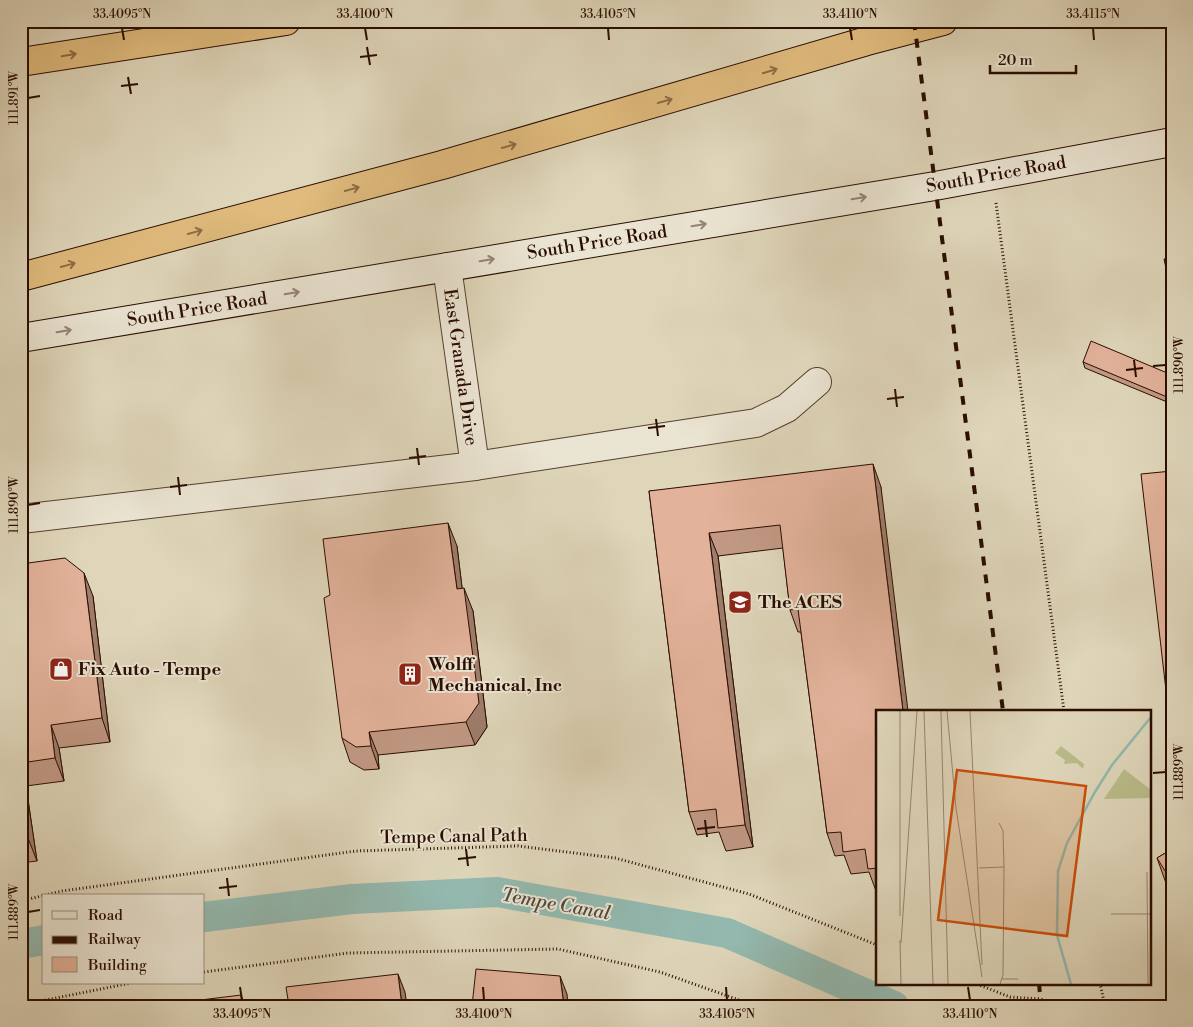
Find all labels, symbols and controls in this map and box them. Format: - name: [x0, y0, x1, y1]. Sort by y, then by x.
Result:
- text: 33.4095°N: [93, 7, 151, 22]
- text: 33.4100°N: [336, 7, 394, 22]
- text: 33.4105°N: [580, 7, 636, 22]
- text: 33.4110°N: [823, 7, 877, 22]
- text: 33.4115°N: [1066, 7, 1120, 22]
- scale bar: [990, 42, 1077, 74]
- one-way arrow: [61, 49, 77, 59]
- text: 20 m: [998, 51, 1033, 70]
- one-way arrow: [762, 65, 778, 75]
- text: 111.891°W: [7, 70, 22, 125]
- one-way arrow: [657, 96, 673, 106]
- one-way arrow: [500, 141, 516, 151]
- street label: South Price Road: [924, 151, 1069, 198]
- one-way arrow: [344, 184, 360, 194]
- one-way arrow: [851, 193, 867, 203]
- street label: South Price Road: [525, 220, 670, 265]
- one-way arrow: [691, 220, 707, 230]
- one-way arrow: [187, 226, 203, 236]
- one-way arrow: [479, 255, 495, 265]
- one-way arrow: [60, 260, 76, 269]
- street label: South Price Road: [125, 287, 270, 332]
- one-way arrow: [284, 287, 300, 297]
- street label: East Granada Drive: [438, 287, 483, 447]
- one-way arrow: [55, 325, 71, 335]
- text: 111.890°W: [1172, 335, 1187, 394]
- text: 111.890°W: [7, 475, 22, 534]
- school or university icon: The ACES: [727, 589, 753, 615]
- place label: The ACES: [758, 591, 842, 614]
- place label: Wolff Mechanical, Inc: [427, 653, 562, 697]
- shop icon: Fix Auto - Tempe: [48, 656, 74, 682]
- place label: Fix Auto - Tempe: [78, 658, 222, 681]
- building icon: Wolff Mechanical, Inc: [397, 661, 423, 687]
- inset map: [876, 710, 1150, 984]
- text: 111.889°W: [1172, 743, 1187, 800]
- street label: Tempe Canal Path: [380, 824, 528, 849]
- text: 111.889°W: [7, 883, 22, 940]
- water label: Tempe Canal: [500, 883, 612, 925]
- legend: [42, 894, 205, 984]
- text: Road: [88, 906, 123, 925]
- text: Railway: [88, 930, 142, 949]
- text: Building: [87, 956, 147, 975]
- text: 33.4095°N: [213, 1007, 271, 1022]
- text: 33.4100°N: [455, 1007, 513, 1022]
- text: 33.4105°N: [699, 1007, 755, 1022]
- text: 33.4110°N: [943, 1007, 997, 1022]

